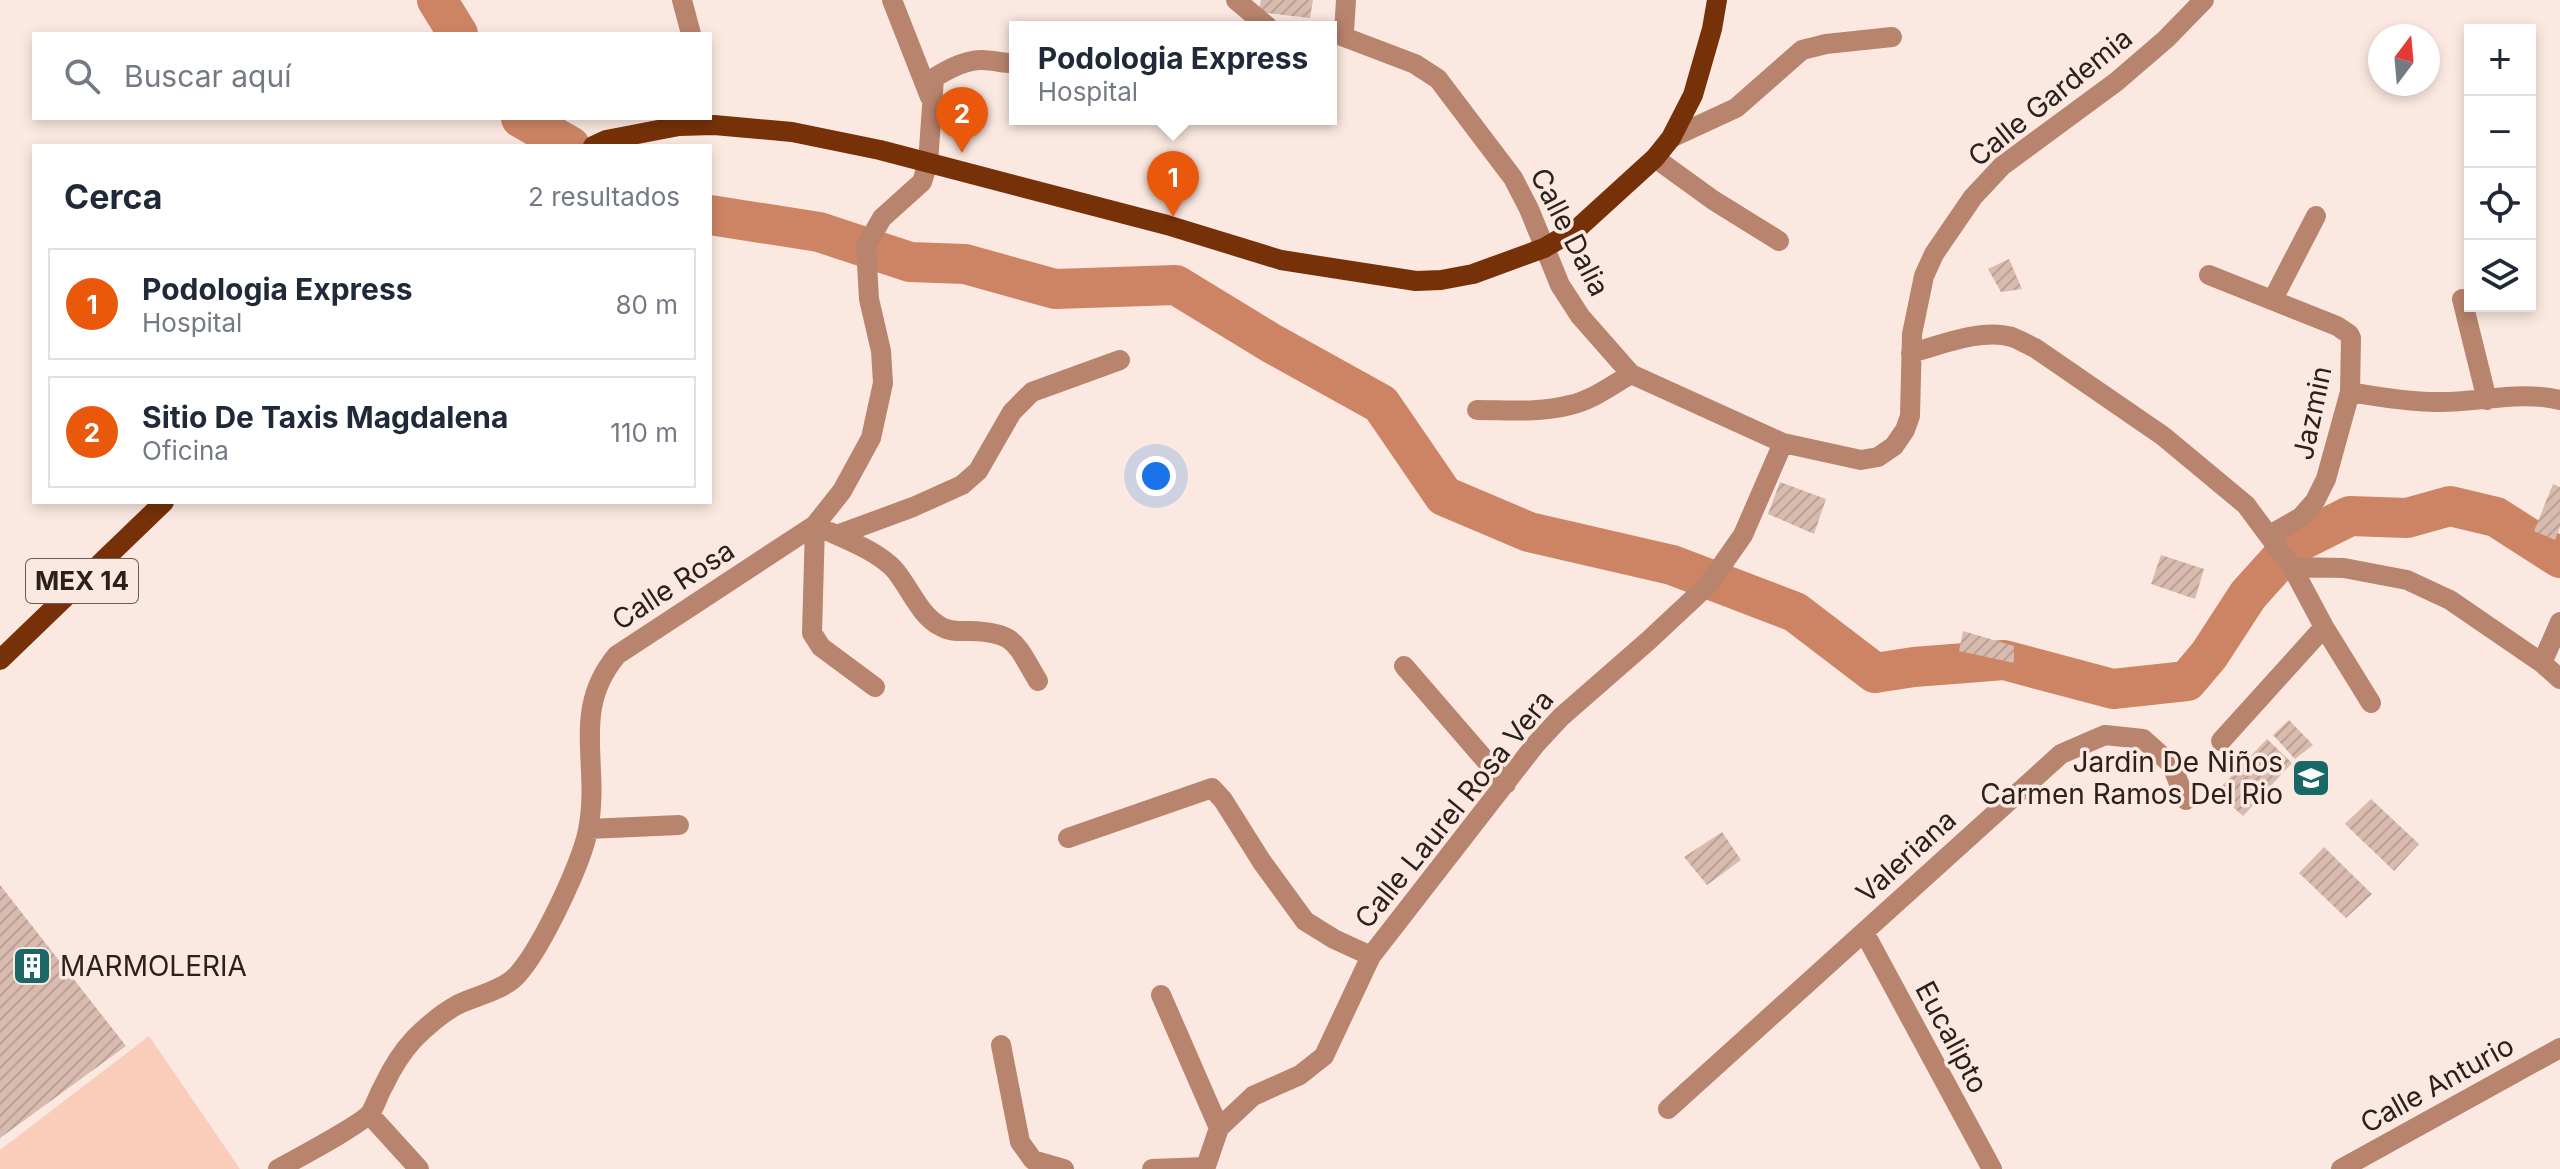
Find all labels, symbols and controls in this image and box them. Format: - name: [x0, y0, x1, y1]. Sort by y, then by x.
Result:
- street label: Calle Gardemia: [1961, 20, 2139, 174]
- popup: [1009, 21, 1337, 125]
- north arrow: [2368, 24, 2440, 96]
- map controls: [2464, 24, 2536, 312]
- button: +: [2464, 24, 2536, 96]
- search box: [32, 32, 712, 120]
- text: Podologia Express: [1038, 40, 1308, 76]
- icon: search: [60, 54, 104, 98]
- text: Buscar aquí: [124, 58, 291, 94]
- text: Hospital: [1038, 76, 1138, 107]
- pin: 2: [936, 87, 988, 153]
- button: −: [2464, 96, 2536, 168]
- pin: 1: [1147, 151, 1199, 217]
- street label: Calle Dalia: [1523, 162, 1617, 302]
- button: locate: [2464, 168, 2536, 240]
- text: Cerca: [64, 176, 163, 217]
- text: 2 resultados: [528, 181, 680, 212]
- button: layers: [2464, 240, 2536, 312]
- text: Podologia Express: [142, 271, 413, 307]
- text: 1: [86, 289, 98, 320]
- text: 80 m: [615, 289, 678, 320]
- text: Hospital: [142, 307, 242, 338]
- street label: Jazmin: [2285, 363, 2339, 463]
- text: Sitio De Taxis Magdalena: [142, 399, 508, 435]
- text: 2: [84, 417, 100, 448]
- text: 110 m: [610, 417, 678, 448]
- text: Oficina: [142, 435, 229, 466]
- your location: [1136, 456, 1176, 496]
- street label: Calle Rosa: [606, 533, 740, 637]
- road number: MEX 14: [26, 559, 138, 603]
- street label: Calle Laurel Rosa Vera: [1348, 683, 1560, 935]
- place label: Jardin De Niños Carmen Ramos Del Rio: [1980, 745, 2283, 811]
- school or university icon: Jardin De Niños Carmen Ramos Del Rio: [2290, 757, 2332, 799]
- street label: Valeriana: [1849, 802, 1963, 910]
- building icon: MARMOLERIA: [11, 945, 53, 987]
- place label: MARMOLERIA: [60, 949, 247, 983]
- street label: Eucalipto: [1908, 975, 1996, 1099]
- street label: Calle Anturio: [2354, 1028, 2520, 1140]

